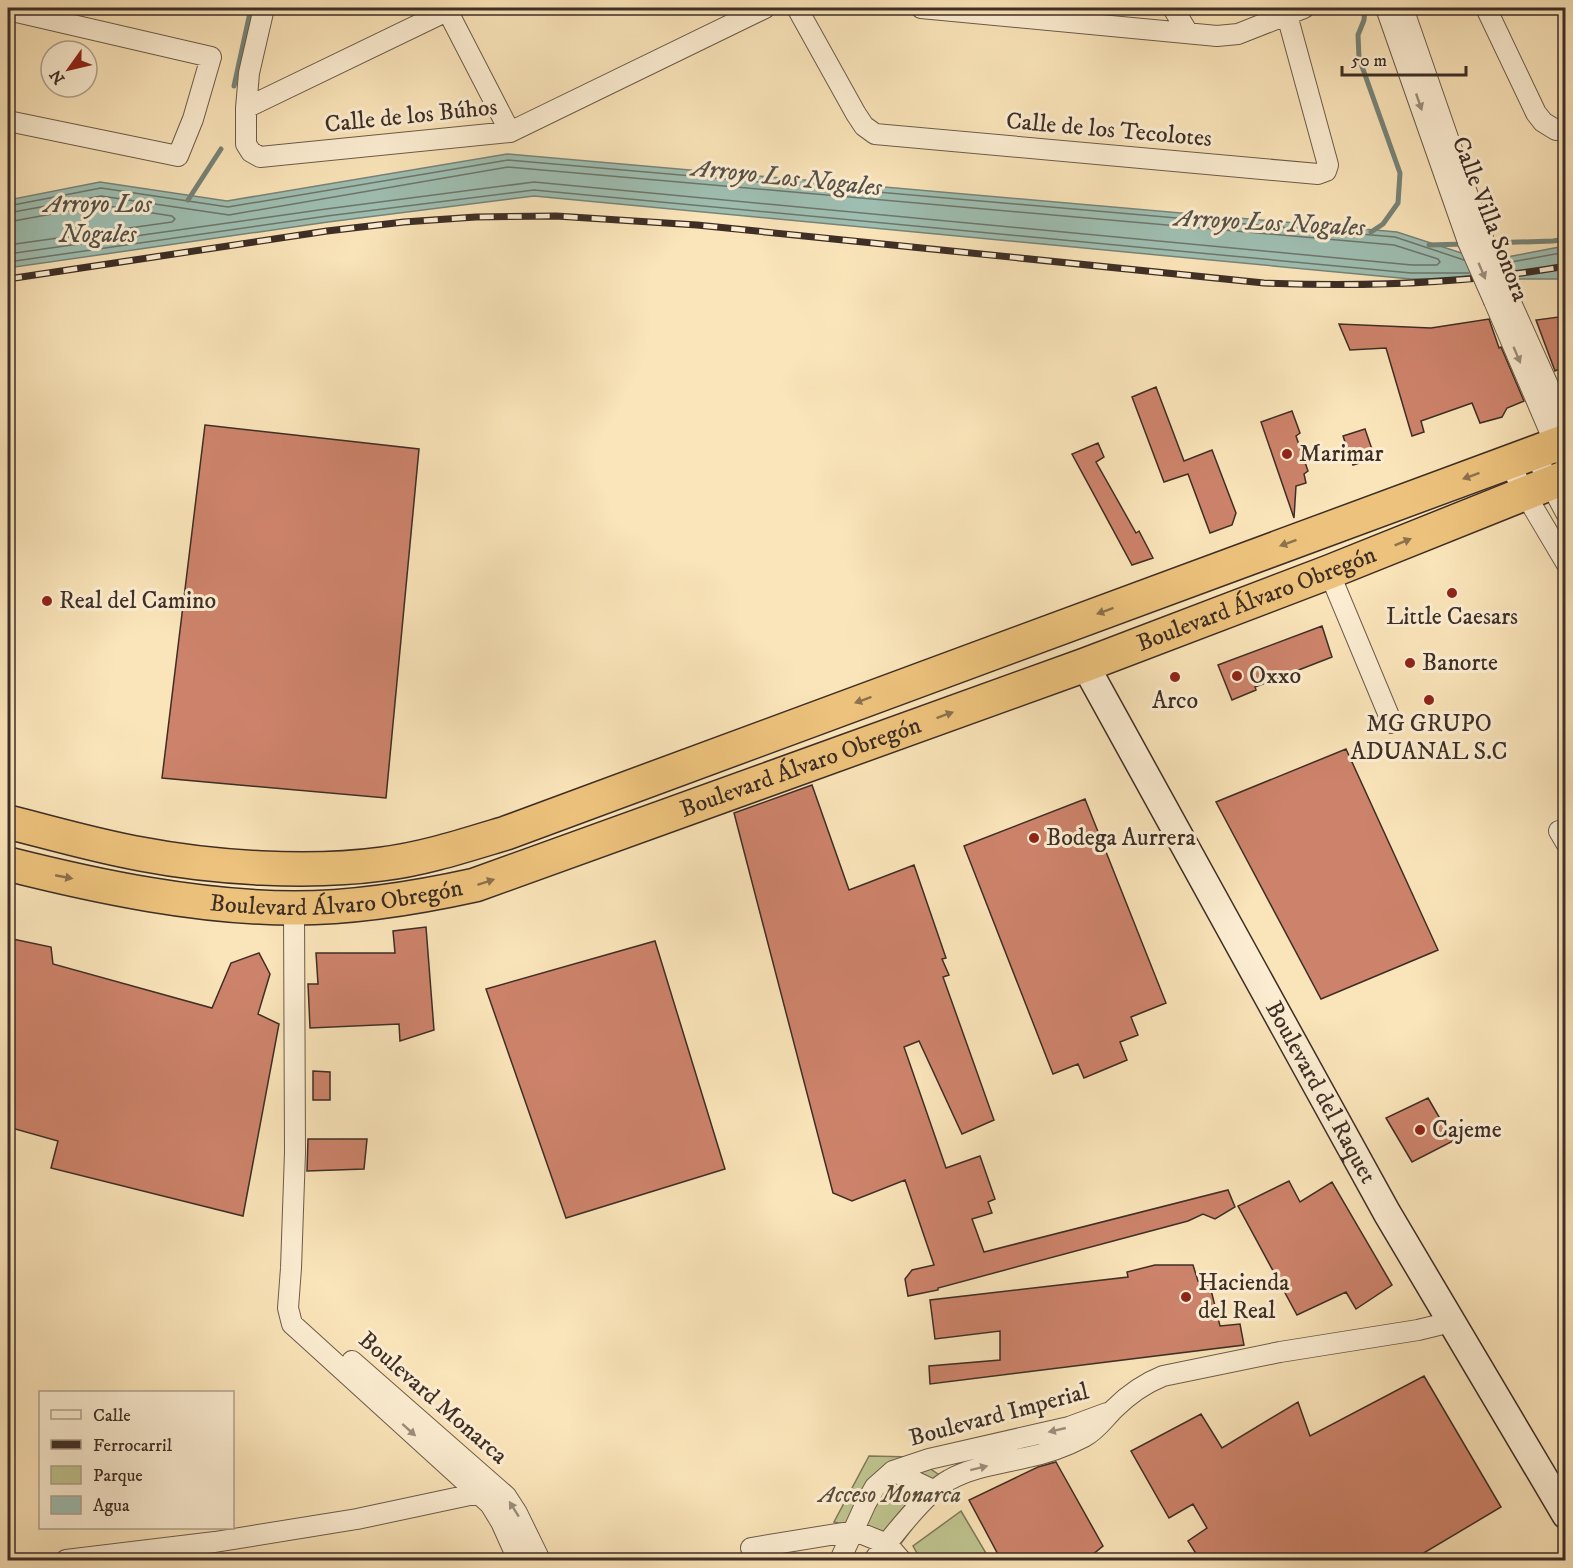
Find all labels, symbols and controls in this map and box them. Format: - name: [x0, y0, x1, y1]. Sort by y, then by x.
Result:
- north arrow: [39, 39, 99, 99]
- scale bar: [1342, 39, 1466, 77]
- text: 50 m: [1351, 50, 1387, 72]
- text: N: [45, 66, 69, 88]
- street label: Calle de los Búhos: [323, 92, 499, 140]
- one-way arrow: [1415, 93, 1425, 111]
- street label: Calle de los Tecolotes: [1005, 106, 1213, 154]
- street label: Calle Villa Sonora: [1445, 132, 1535, 306]
- water label: Arroyo Los Nogales: [688, 151, 884, 204]
- water label: Arroyo Los Nogales: [41, 188, 153, 251]
- water label: Arroyo Los Nogales: [1171, 201, 1367, 245]
- one-way arrow: [1477, 263, 1487, 281]
- one-way arrow: [1512, 347, 1522, 365]
- place label: Marimar: [1299, 439, 1383, 469]
- marker: Marimar: [1280, 447, 1294, 461]
- one-way arrow: [1462, 471, 1480, 481]
- one-way arrow: [1394, 537, 1412, 547]
- street label: Boulevard Álvaro Obregón: [1133, 539, 1381, 659]
- one-way arrow: [1279, 539, 1297, 548]
- place label: Real del Camino: [59, 586, 216, 616]
- marker: Little Caesars: [1445, 586, 1459, 600]
- marker: Real del Camino: [40, 594, 54, 608]
- place label: Little Caesars: [1386, 602, 1518, 632]
- one-way arrow: [1096, 606, 1114, 616]
- place label: Banorte: [1422, 648, 1498, 678]
- marker: Banorte: [1403, 656, 1417, 670]
- place label: Oxxo: [1249, 661, 1301, 691]
- marker: Oxxo: [1230, 669, 1244, 683]
- marker: Arco: [1168, 670, 1182, 684]
- place label: Arco: [1152, 686, 1198, 716]
- marker: MG GRUPO ADUANAL S.C: [1422, 693, 1436, 707]
- one-way arrow: [854, 696, 872, 706]
- place label: MG GRUPO ADUANAL S.C: [1350, 709, 1508, 767]
- street label: Boulevard Álvaro Obregón: [676, 710, 926, 825]
- one-way arrow: [937, 710, 955, 720]
- place label: Bodega Aurrera: [1046, 823, 1196, 853]
- marker: Bodega Aurrera: [1027, 831, 1041, 845]
- one-way arrow: [55, 873, 74, 882]
- street label: Boulevard Álvaro Obregón: [209, 873, 466, 923]
- one-way arrow: [477, 876, 495, 886]
- street label: Boulevard del Raquet: [1258, 996, 1383, 1189]
- place label: Cajeme: [1432, 1115, 1502, 1145]
- marker: Cajeme: [1413, 1123, 1427, 1137]
- place label: Hacienda del Real: [1198, 1268, 1290, 1326]
- marker: Hacienda del Real: [1179, 1290, 1193, 1304]
- street label: Boulevard Monarca: [352, 1325, 514, 1471]
- street label: Boulevard Imperial: [906, 1376, 1093, 1453]
- legend: [39, 1391, 234, 1529]
- text: Calle: [93, 1405, 131, 1427]
- one-way arrow: [401, 1423, 416, 1436]
- one-way arrow: [1048, 1425, 1066, 1435]
- text: Ferrocarril: [93, 1435, 173, 1457]
- one-way arrow: [970, 1463, 988, 1473]
- text: Parque: [93, 1465, 143, 1487]
- park label: Acceso Monarca: [816, 1480, 961, 1510]
- text: Agua: [93, 1495, 130, 1517]
- one-way arrow: [508, 1501, 519, 1517]

